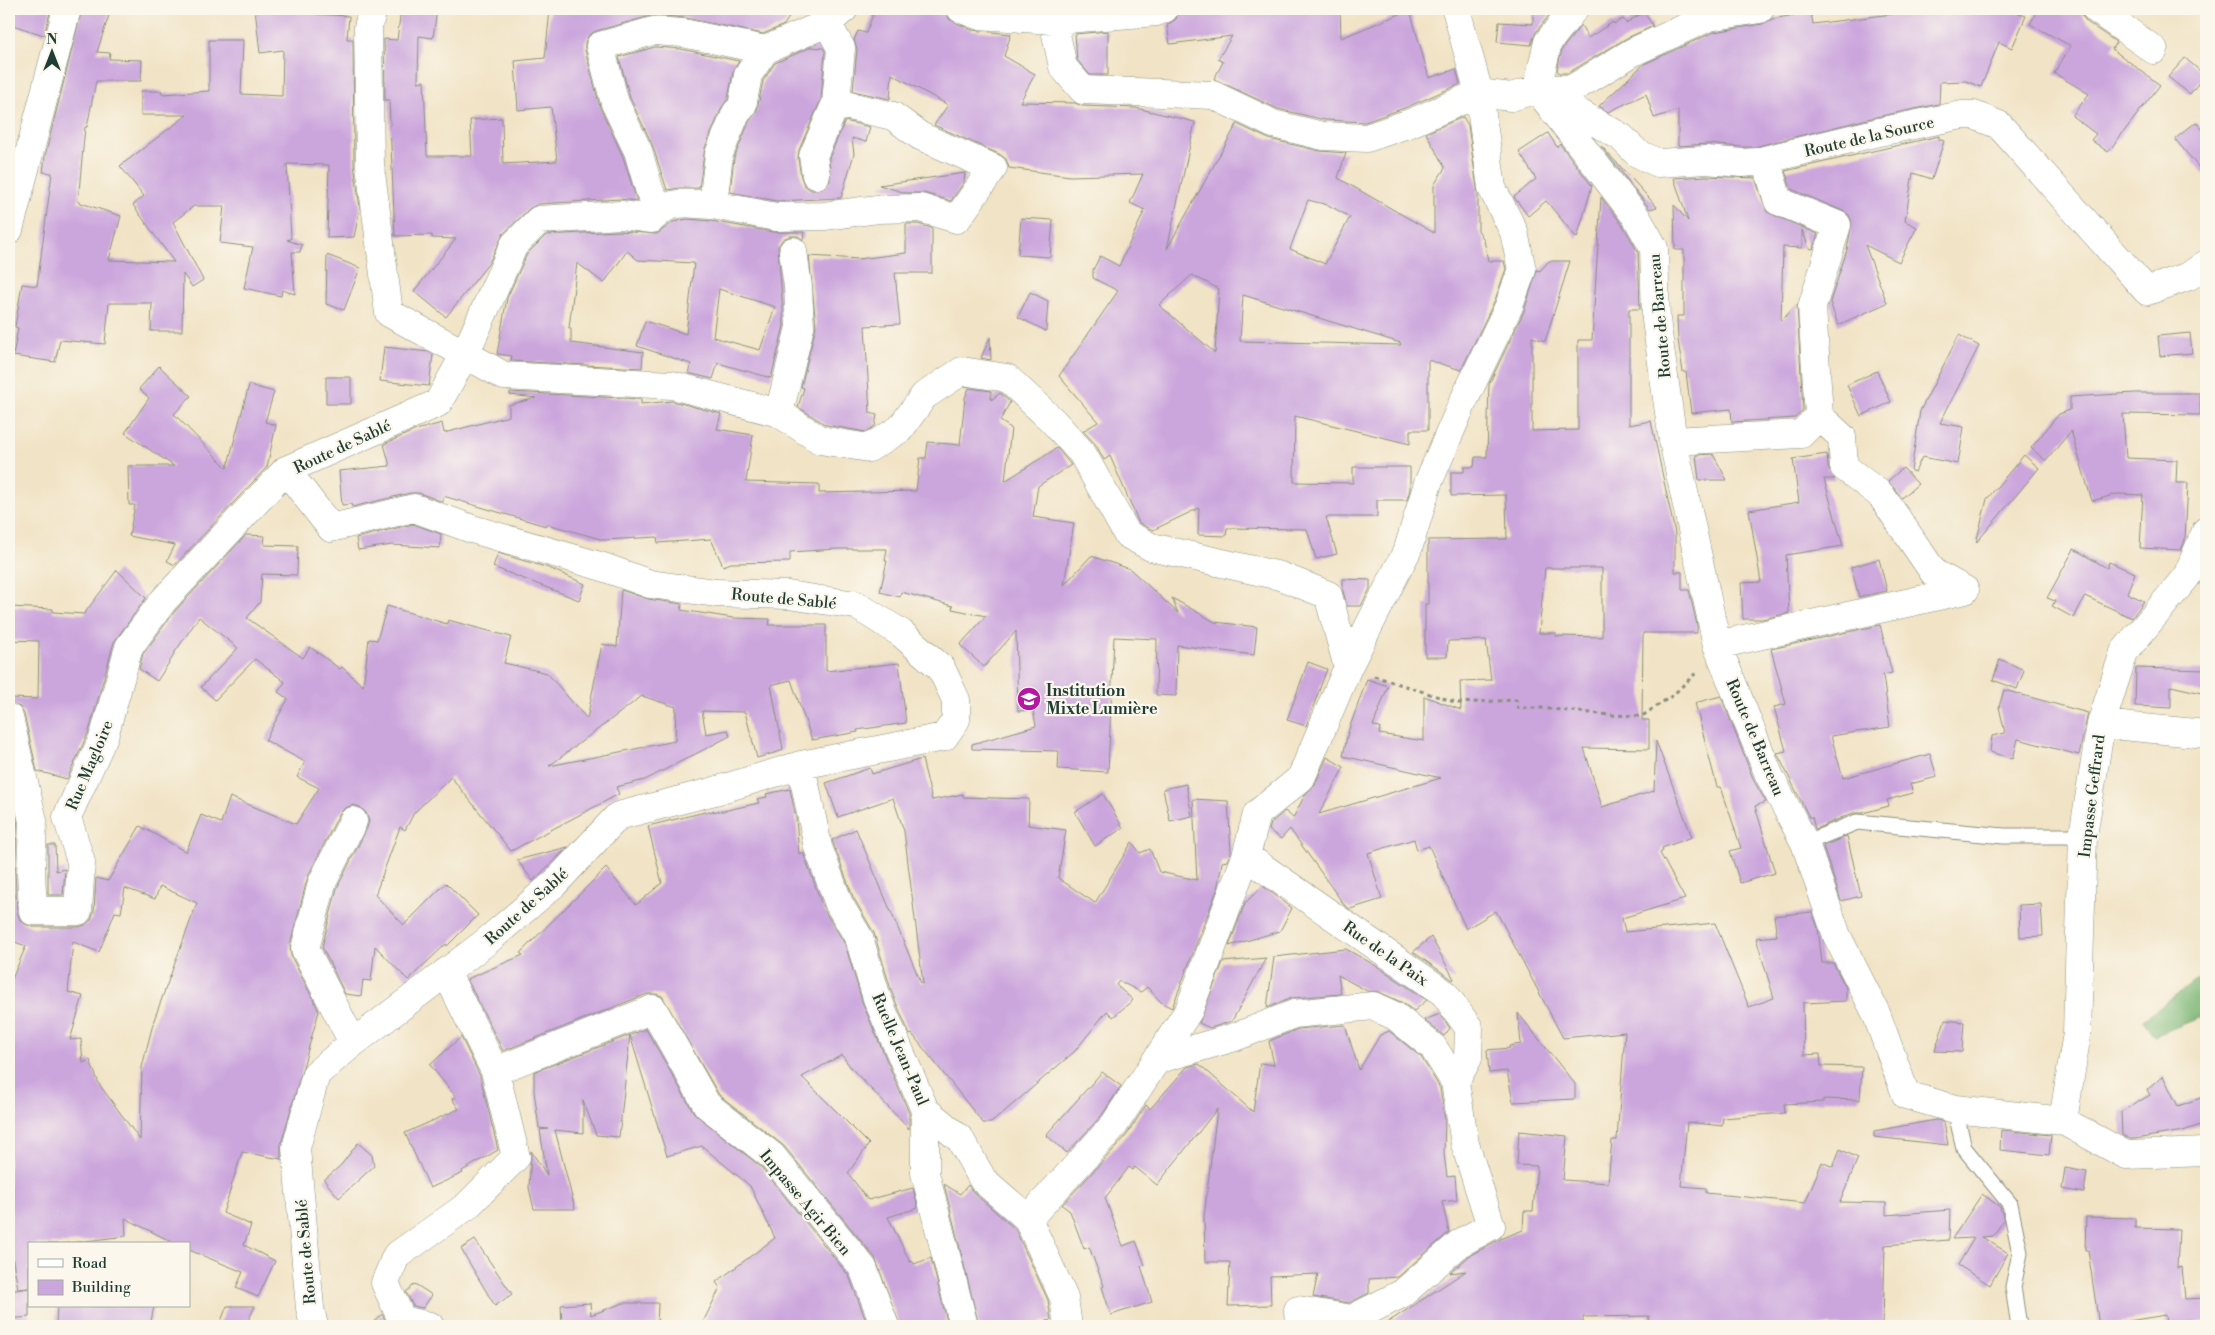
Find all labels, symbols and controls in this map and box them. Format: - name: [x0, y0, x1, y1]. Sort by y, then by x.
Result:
- north arrow: [28, 28, 78, 78]
- text: N: [46, 31, 58, 49]
- street label: Route de la Source: [1802, 112, 1936, 162]
- street label: Route de Barreau: [1645, 253, 1675, 379]
- street label: Route de Sablé: [290, 416, 395, 478]
- street label: Route de Sablé: [730, 584, 837, 614]
- street label: Route de Barreau: [1721, 676, 1789, 799]
- place label: Institution Mixte Lumière: [1046, 681, 1158, 719]
- school or university icon: Institution Mixte Lumière: [1016, 686, 1042, 712]
- street label: Rue Magloire: [62, 717, 118, 813]
- street label: Impasse Geffrard: [2075, 733, 2109, 859]
- street label: Route de Sablé: [481, 864, 573, 950]
- street label: Rue de la Paix: [1339, 917, 1433, 991]
- street label: Ruelle Jean-Paul: [867, 990, 933, 1109]
- street label: Impasse Agir Bien: [755, 1146, 856, 1260]
- street label: Route de Sablé: [291, 1198, 321, 1305]
- legend: [28, 1242, 190, 1308]
- text: Road: [72, 1254, 107, 1273]
- text: Building: [71, 1278, 131, 1297]

